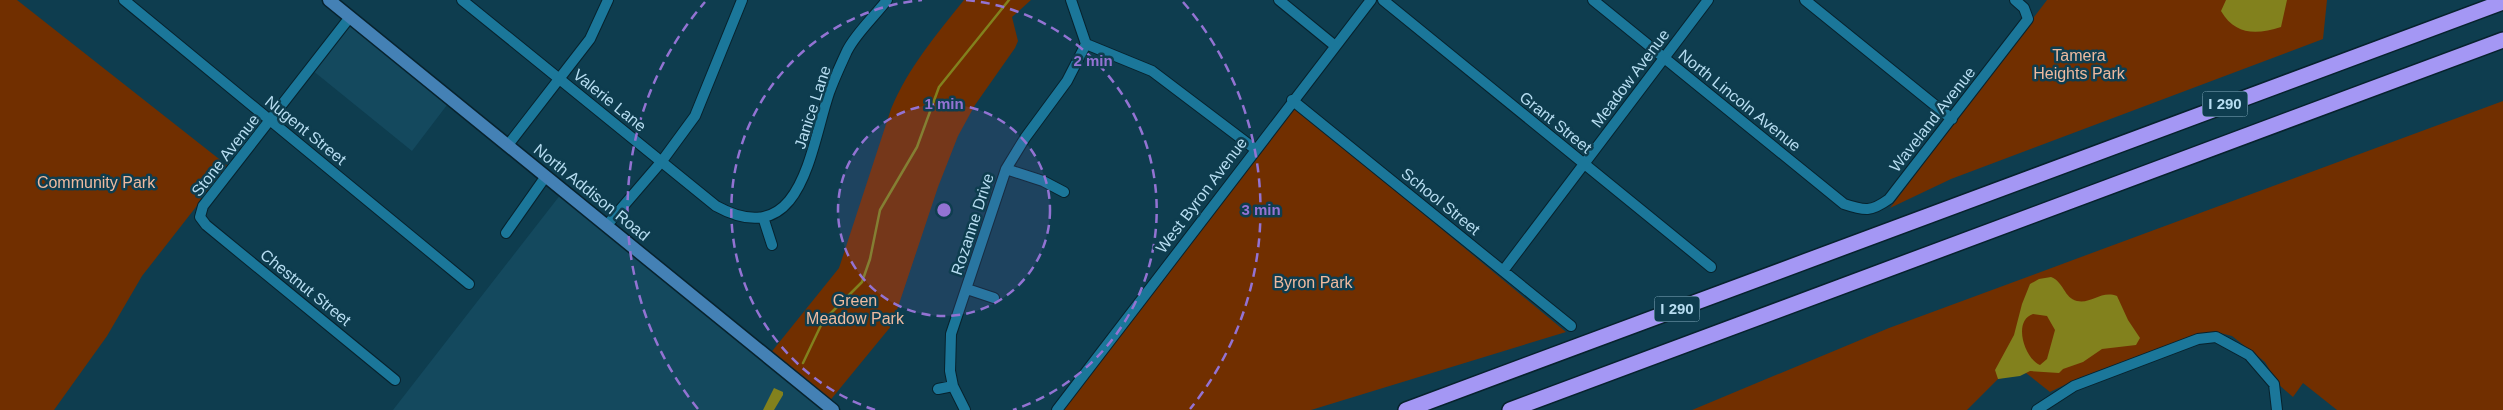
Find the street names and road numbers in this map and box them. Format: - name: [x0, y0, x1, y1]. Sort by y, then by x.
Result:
- street label: Meadow Avenue: [1588, 26, 1673, 131]
- street label: North Lincoln Avenue: [1675, 46, 1804, 155]
- street label: Janice Lane: [791, 63, 834, 151]
- street label: Waveland Avenue: [1886, 64, 1979, 175]
- street label: Valerie Lane: [570, 66, 650, 135]
- street label: Grant Street: [1516, 88, 1595, 157]
- road number: I 290: [2202, 92, 2248, 116]
- street label: Nugent Street: [262, 93, 350, 168]
- street label: Stone Avenue: [188, 111, 263, 200]
- street label: West Byron Avenue: [1153, 134, 1250, 256]
- street label: North Addison Road: [531, 141, 653, 244]
- street label: School Street: [1398, 165, 1484, 239]
- street label: Rozanne Drive: [948, 171, 997, 277]
- street label: Chestnut Street: [257, 246, 355, 329]
- road number: I 290: [1654, 296, 1700, 322]

